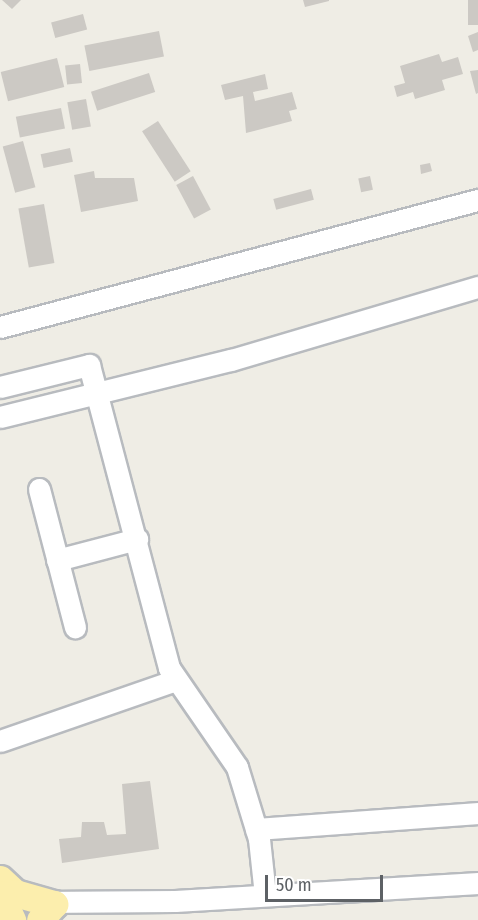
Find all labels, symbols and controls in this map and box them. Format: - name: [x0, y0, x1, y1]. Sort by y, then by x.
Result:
- scale bar: [268, 863, 386, 901]
- text: 50 m: [276, 874, 312, 896]

